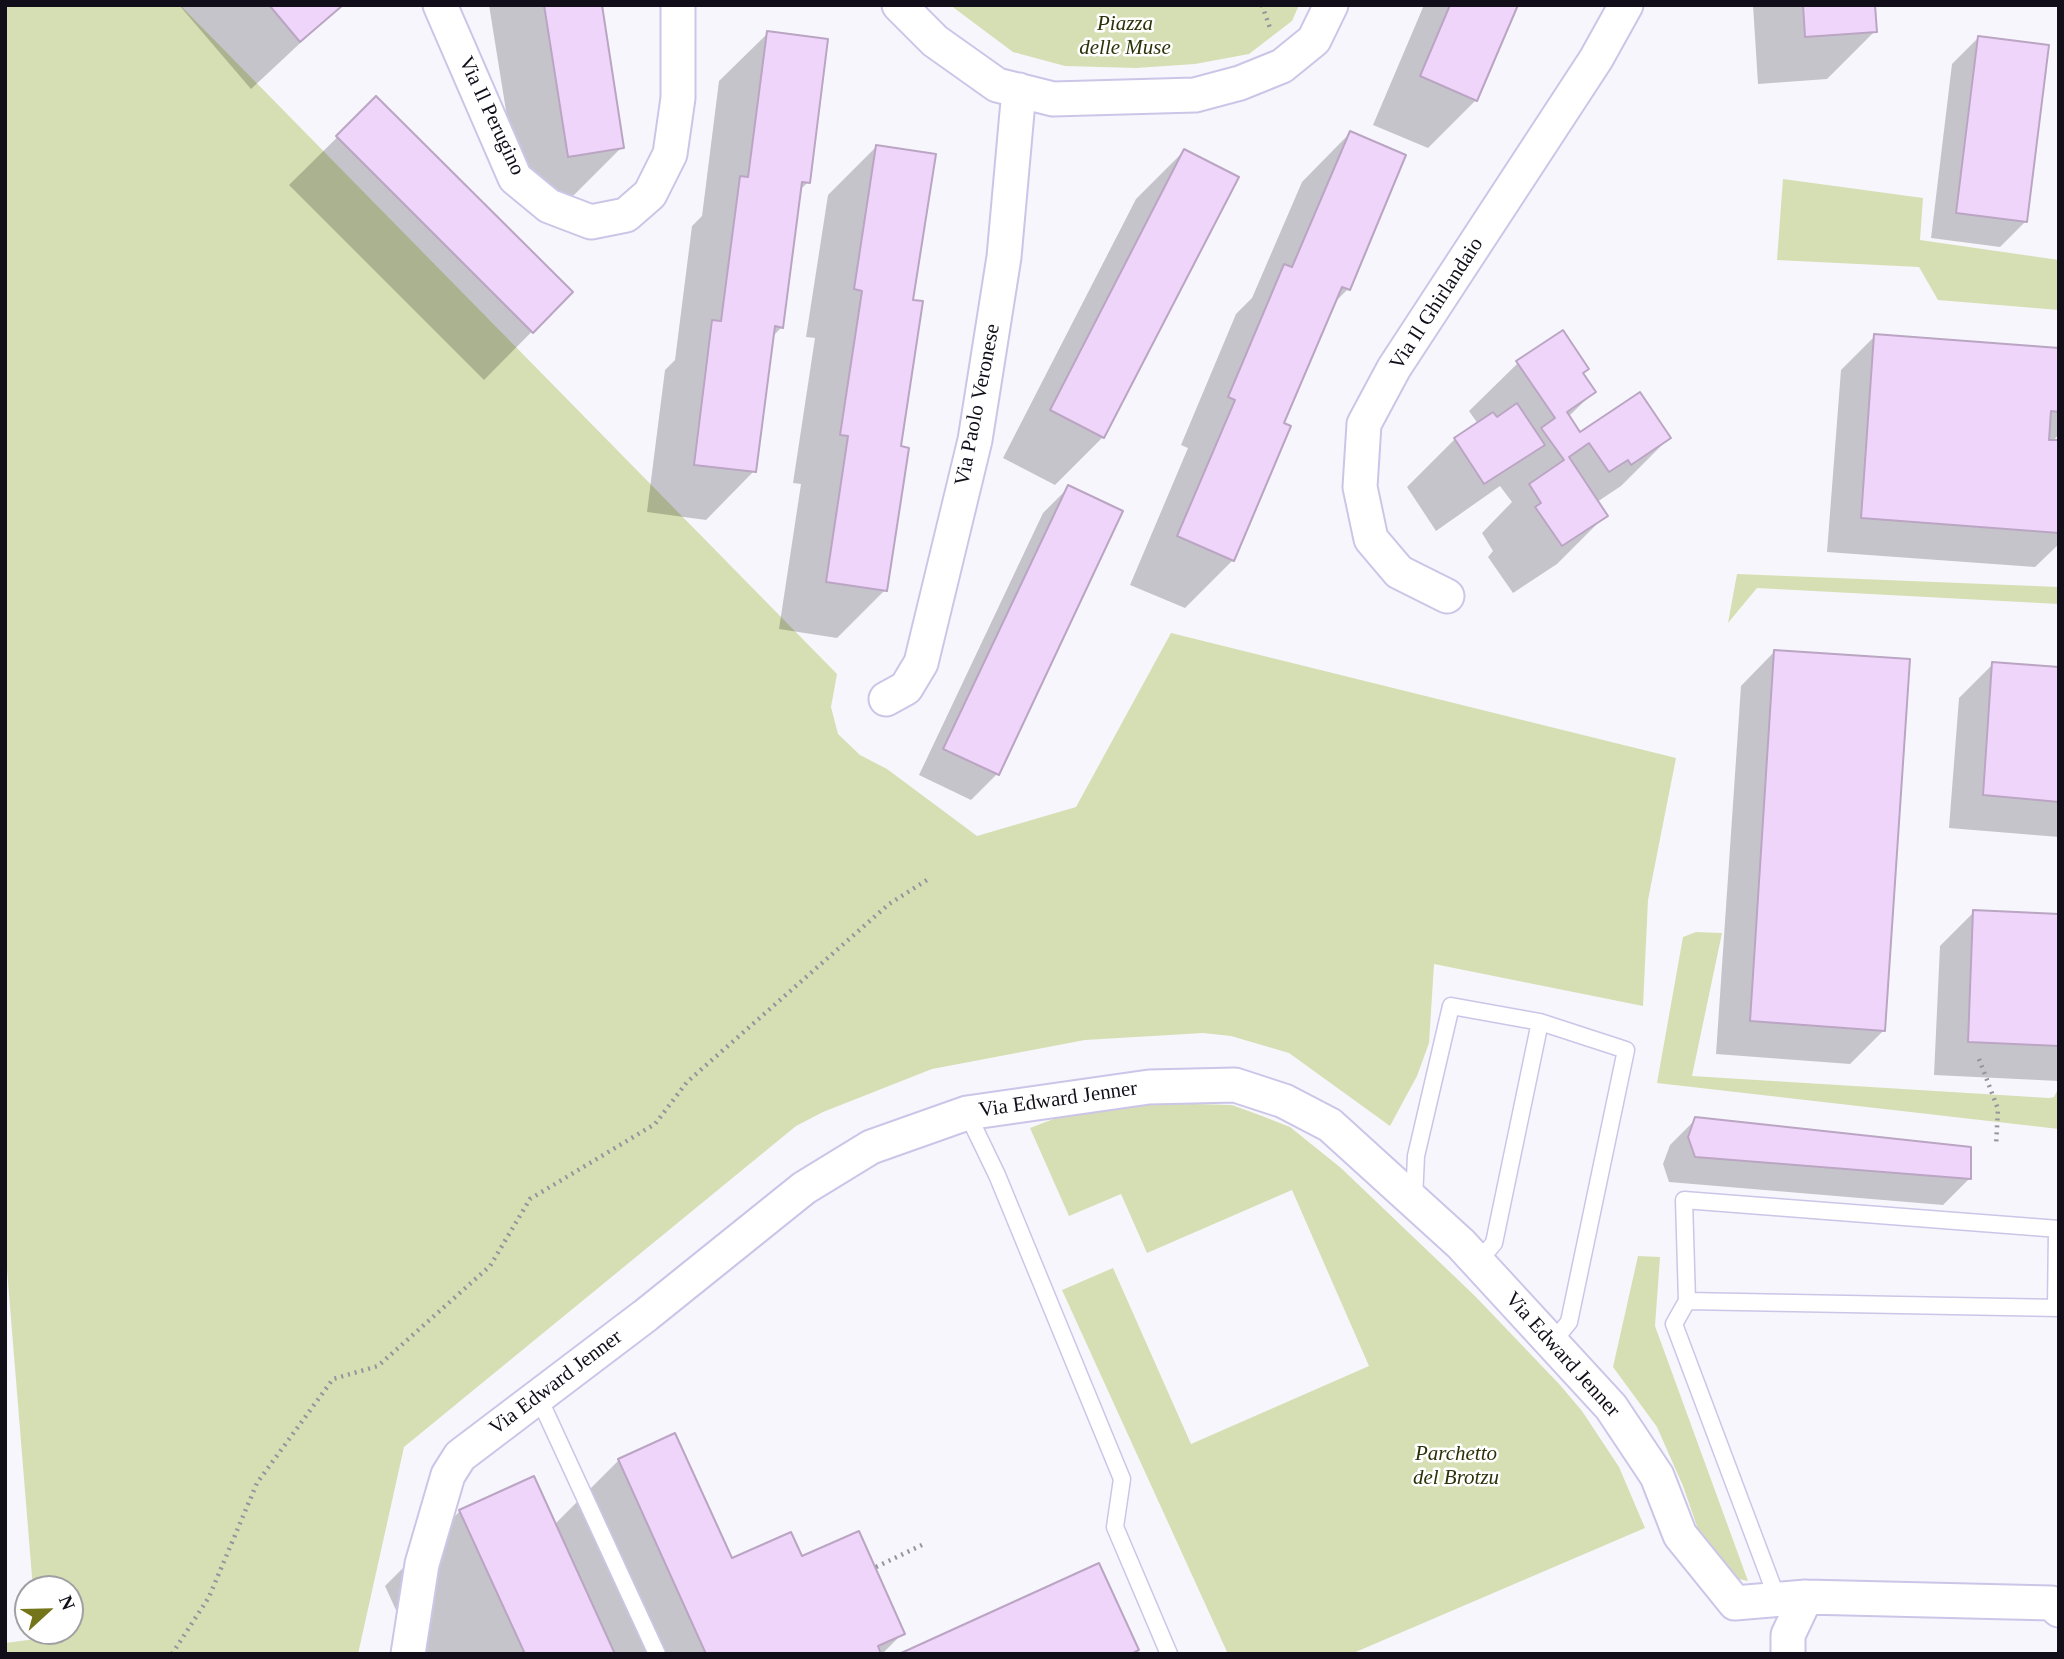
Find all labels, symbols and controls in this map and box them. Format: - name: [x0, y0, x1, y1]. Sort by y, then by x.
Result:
- park label: Piazza delle Muse: [1079, 11, 1171, 61]
- street label: Via Il Perugino: [452, 53, 530, 179]
- street label: Via Il Ghirlandaio: [1385, 233, 1489, 375]
- street label: Via Paolo Veronese: [950, 322, 1006, 488]
- street label: Via Edward Jenner: [977, 1076, 1139, 1124]
- street label: Via Edward Jenner: [1499, 1287, 1625, 1423]
- street label: Via Edward Jenner: [485, 1325, 627, 1441]
- park label: Parchetto del Brotzu: [1413, 1441, 1499, 1491]
- north arrow: [14, 1575, 84, 1645]
- text: N: [55, 1592, 79, 1613]

